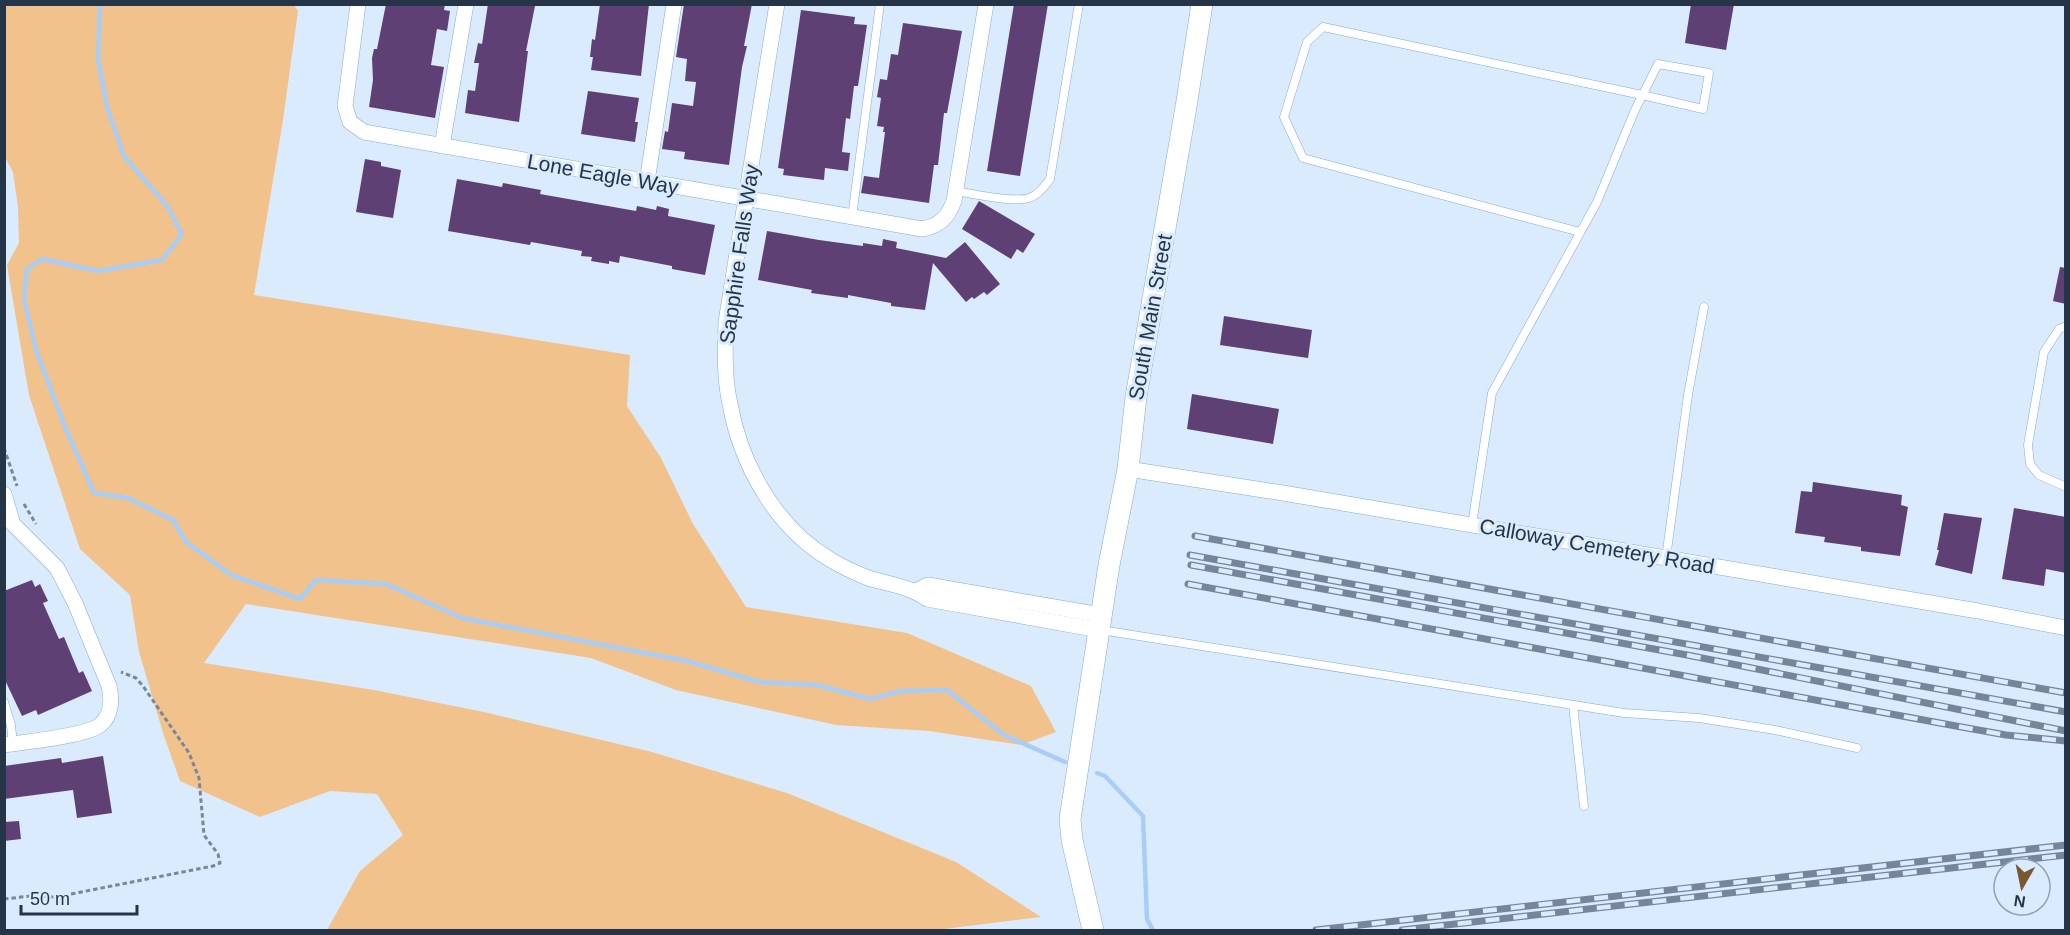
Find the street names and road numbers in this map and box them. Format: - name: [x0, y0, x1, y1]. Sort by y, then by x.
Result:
- street label: Lone Eagle Way: [526, 149, 681, 199]
- street label: Sapphire Falls Way: [715, 162, 763, 345]
- street label: South Main Street: [1124, 232, 1176, 402]
- street label: Calloway Cemetery Road: [1478, 514, 1716, 578]

